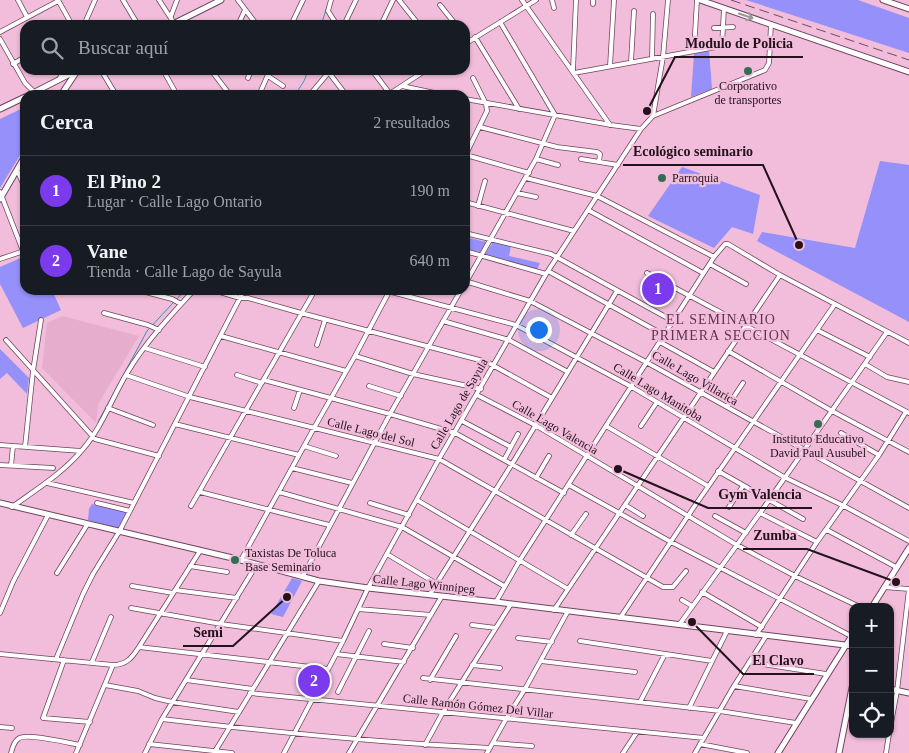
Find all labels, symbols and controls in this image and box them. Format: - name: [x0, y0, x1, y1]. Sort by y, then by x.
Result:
- one-way arrow: [738, 11, 754, 21]
- search box: [20, 20, 470, 75]
- callout: Modulo de Policia: [675, 28, 803, 57]
- icon: search: [38, 34, 66, 62]
- text: Modulo de Policia: [685, 36, 793, 51]
- text: Buscar aquí: [78, 37, 168, 58]
- marker: Corporativo de transportes: [742, 65, 754, 77]
- place label: Corporativo de transportes: [715, 79, 782, 107]
- text: Cerca: [40, 110, 93, 134]
- text: 2 resultados: [373, 114, 450, 131]
- callout: Ecológico seminario: [623, 136, 763, 165]
- text: Ecológico seminario: [633, 144, 753, 159]
- text: El Pino 2: [87, 171, 161, 192]
- place label: Parroquia: [672, 171, 719, 185]
- marker: Parroquia: [656, 172, 668, 184]
- text: 1: [52, 182, 60, 199]
- text: 190 m: [410, 182, 450, 199]
- text: Lugar · Calle Lago Ontario: [87, 193, 262, 210]
- text: Vane: [87, 241, 127, 262]
- text: 2: [52, 252, 60, 269]
- text: 640 m: [410, 252, 450, 269]
- text: Tienda · Calle Lago de Sayula: [87, 263, 281, 280]
- pin: 1: [642, 270, 674, 308]
- district label: EL SEMINARIO PRIMERA SECCION: [651, 312, 791, 343]
- your location: [526, 317, 552, 343]
- street label: Calle Lago Villarica: [649, 348, 741, 409]
- street label: Calle Lago de Sayula: [427, 355, 491, 452]
- street label: Calle Lago Manitoba: [611, 360, 706, 425]
- street label: Calle Lago Valencia: [509, 397, 601, 458]
- street label: Calle Lago del Sol: [326, 414, 417, 450]
- marker: Instituto Educativo David Paul Ausubel: [812, 418, 824, 430]
- place label: Instituto Educativo David Paul Ausubel: [770, 432, 867, 460]
- callout: Gym Valencia: [708, 479, 812, 508]
- text: Gym Valencia: [718, 487, 802, 502]
- callout: Zumba: [743, 520, 807, 549]
- text: Zumba: [753, 528, 797, 543]
- place label: Taxistas De Toluca Base Seminario: [245, 546, 337, 574]
- marker: Taxistas De Toluca Base Seminario: [229, 554, 241, 566]
- street label: Calle Lago Winnipeg: [372, 572, 476, 596]
- map controls: [849, 603, 894, 738]
- button: +: [849, 603, 894, 648]
- callout: Semi: [183, 617, 233, 646]
- text: Semi: [193, 625, 223, 640]
- callout: El Clavo: [743, 645, 814, 674]
- button: −: [849, 648, 894, 693]
- text: El Clavo: [752, 653, 804, 668]
- pin: 2: [298, 662, 330, 700]
- street label: Calle Ramón Gómez Del Villar: [402, 691, 554, 721]
- button: locate: [849, 693, 894, 738]

